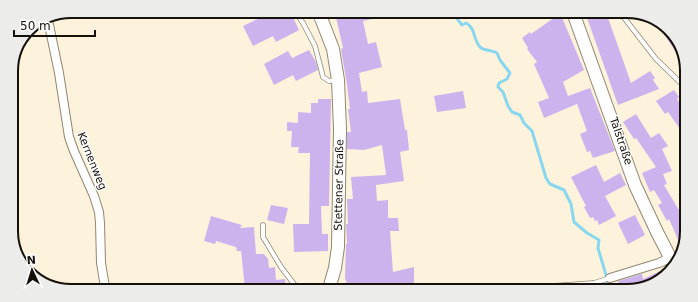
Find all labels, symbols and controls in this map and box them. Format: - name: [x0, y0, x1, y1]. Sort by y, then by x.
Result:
- scale bar: [14, 12, 95, 38]
- text: 50 m: [20, 19, 51, 33]
- street label: Talstraße: [606, 114, 635, 167]
- street label: Kernenweg: [75, 130, 109, 192]
- street label: Stettener Straße: [332, 139, 346, 231]
- north arrow: [12, 250, 52, 290]
- text: N: [26, 254, 36, 267]

